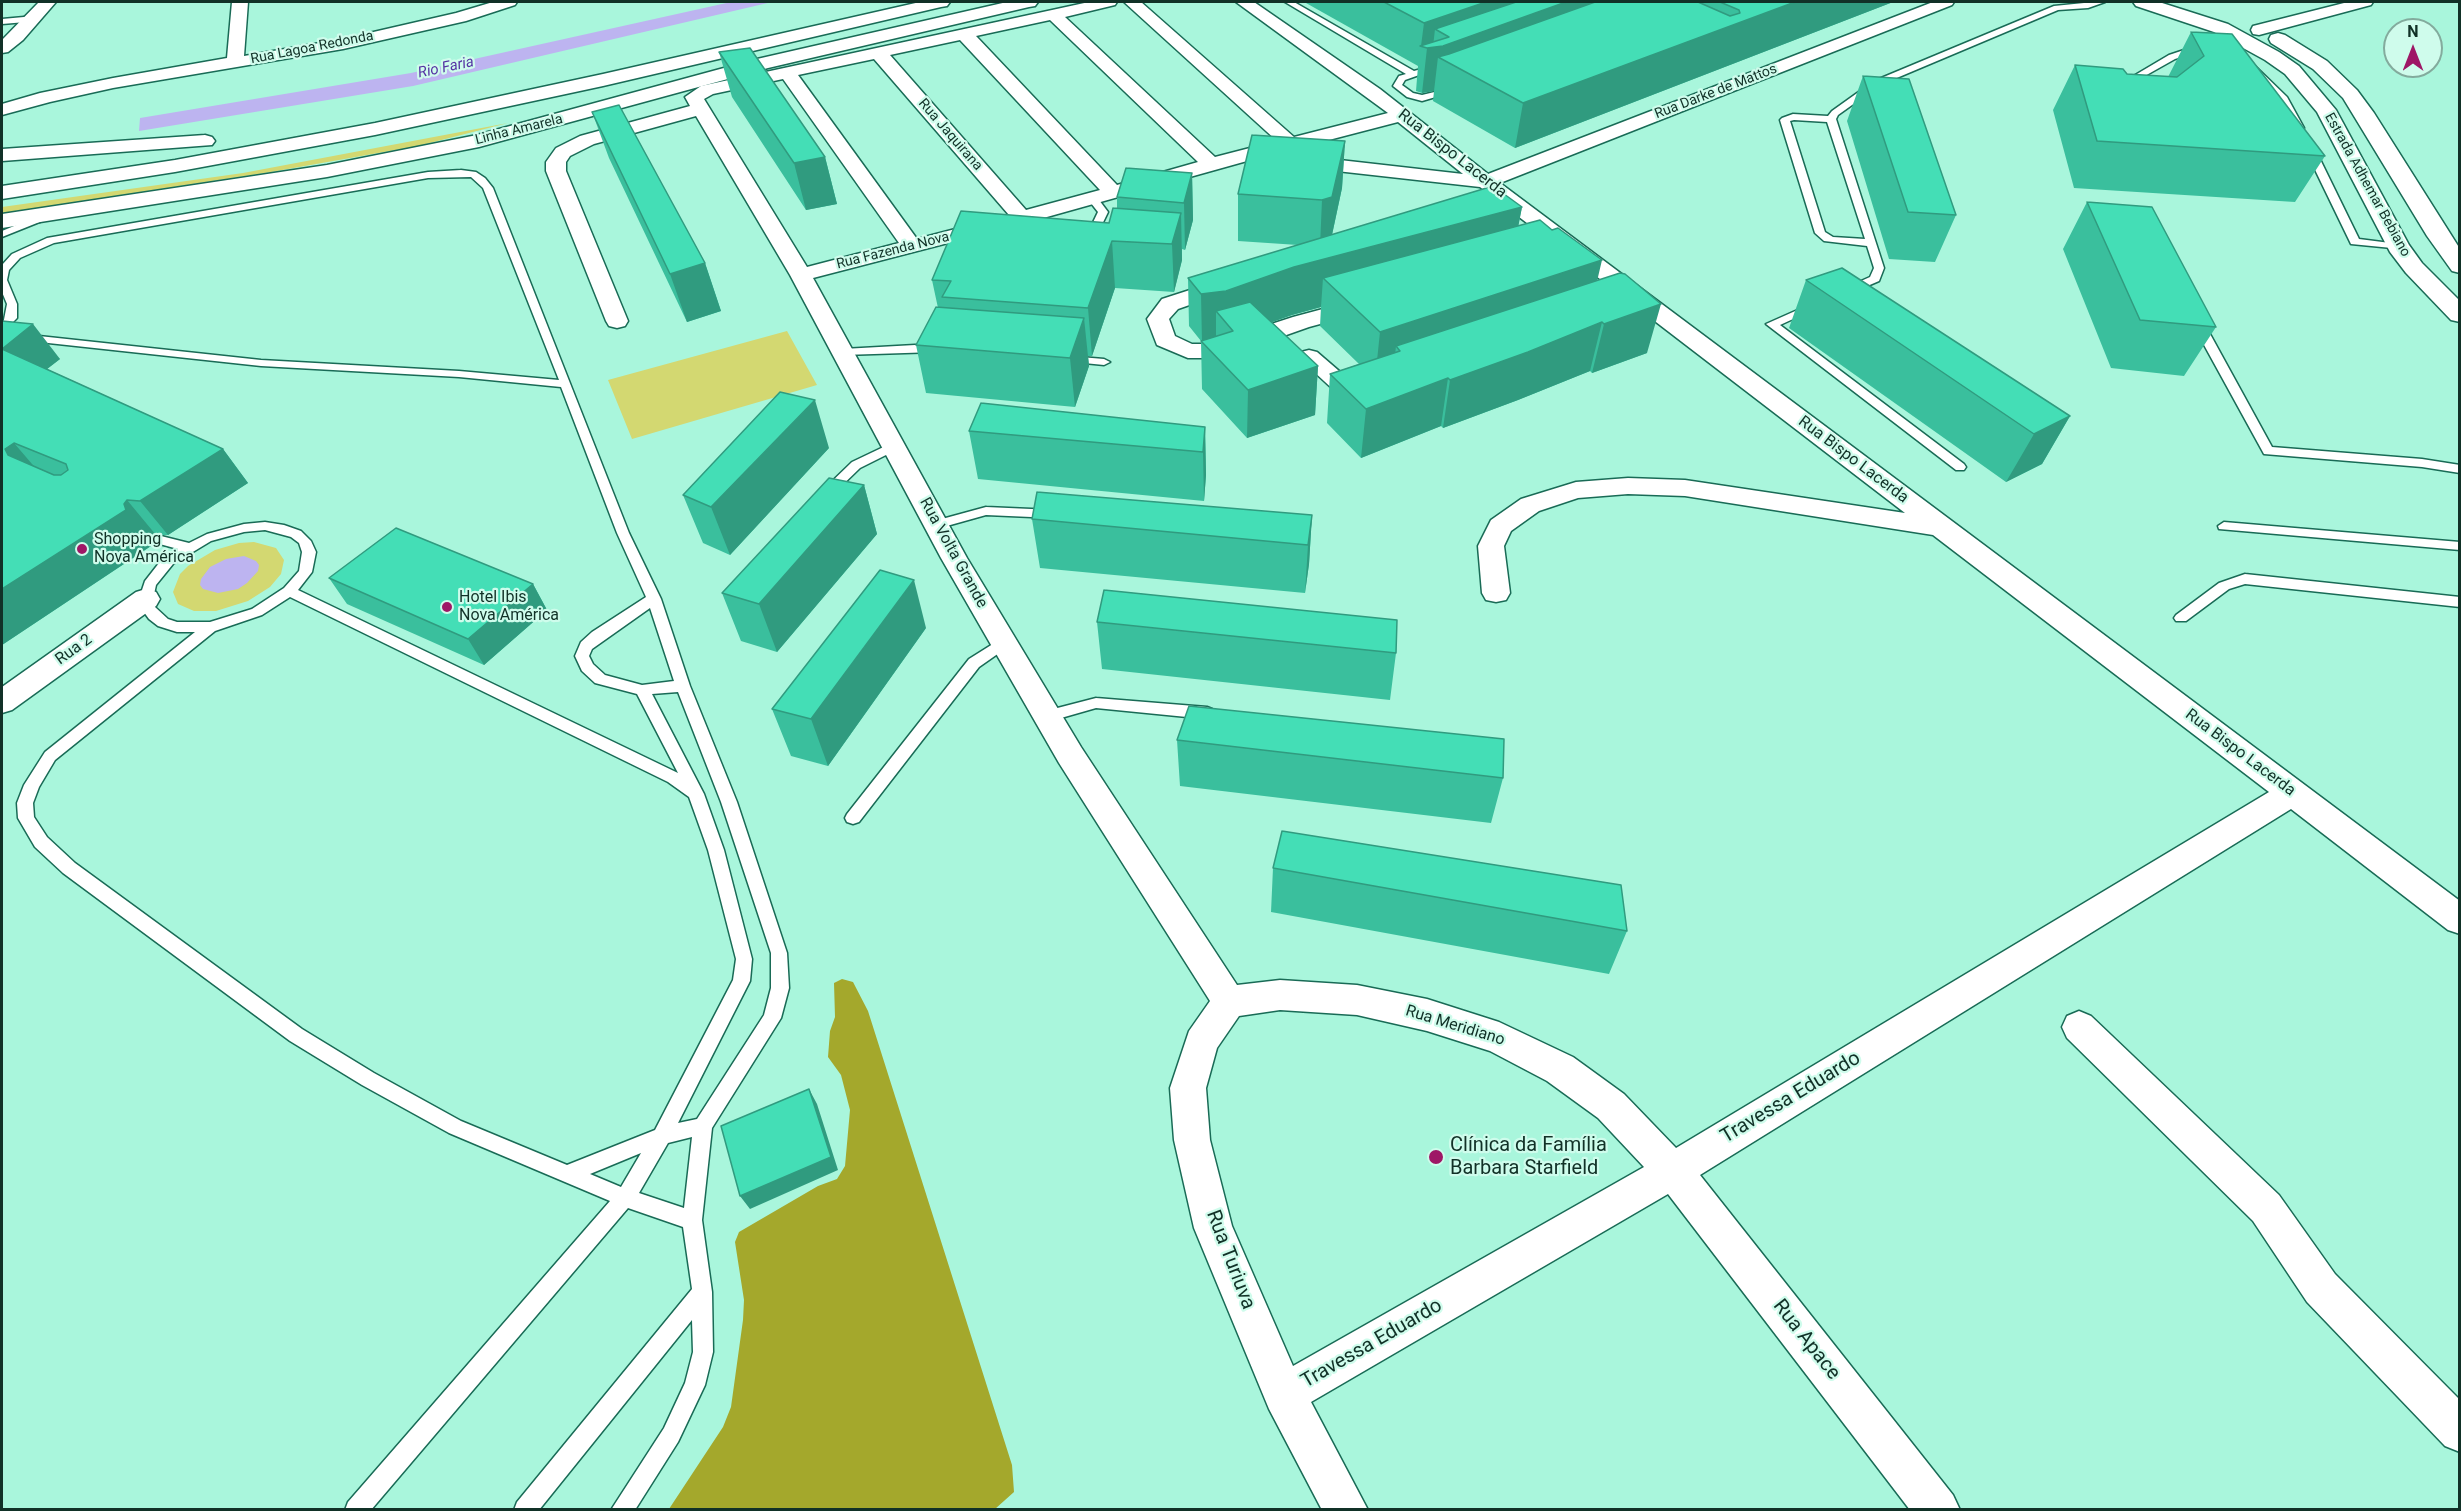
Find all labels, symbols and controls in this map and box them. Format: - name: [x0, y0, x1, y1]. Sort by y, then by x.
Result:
- north arrow: [2383, 18, 2443, 78]
- text: N: [2407, 22, 2419, 41]
- street label: Rua Lagoa Redonda: [249, 28, 375, 68]
- water label: Rio Faria: [416, 53, 476, 83]
- street label: Rua Darke de Mattos: [1652, 61, 1780, 123]
- street label: Rua Jaquirana: [914, 96, 986, 174]
- street label: Rua Bispo Lacerda: [1394, 106, 1510, 202]
- street label: Estrada Adhemar Bebiano: [2320, 110, 2414, 260]
- street label: Linha Amarela: [474, 111, 564, 149]
- street label: Rua Fazenda Nova: [835, 229, 951, 273]
- street label: Rua Bispo Lacerda: [1794, 412, 1912, 508]
- street label: Rua Volta Grande: [915, 494, 991, 612]
- place label: Shopping Nova América: [94, 530, 194, 568]
- marker: Shopping Nova América: [75, 542, 89, 556]
- place label: Hotel Ibis Nova América: [459, 588, 559, 626]
- marker: Hotel Ibis Nova América: [440, 600, 454, 614]
- street label: Rua 2: [52, 630, 96, 670]
- street label: Rua Bispo Lacerda: [2181, 705, 2299, 801]
- street label: Rua Meridiano: [1403, 1002, 1507, 1050]
- street label: Travessa Eduardo: [1717, 1047, 1865, 1149]
- place label: Clínica da Família Barbara Starfield: [1450, 1134, 1607, 1181]
- marker: Clínica da Família Barbara Starfield: [1427, 1148, 1445, 1166]
- street label: Rua Turiuva: [1200, 1207, 1260, 1313]
- street label: Travessa Eduardo: [1297, 1294, 1447, 1394]
- street label: Rua Apace: [1767, 1295, 1845, 1385]

